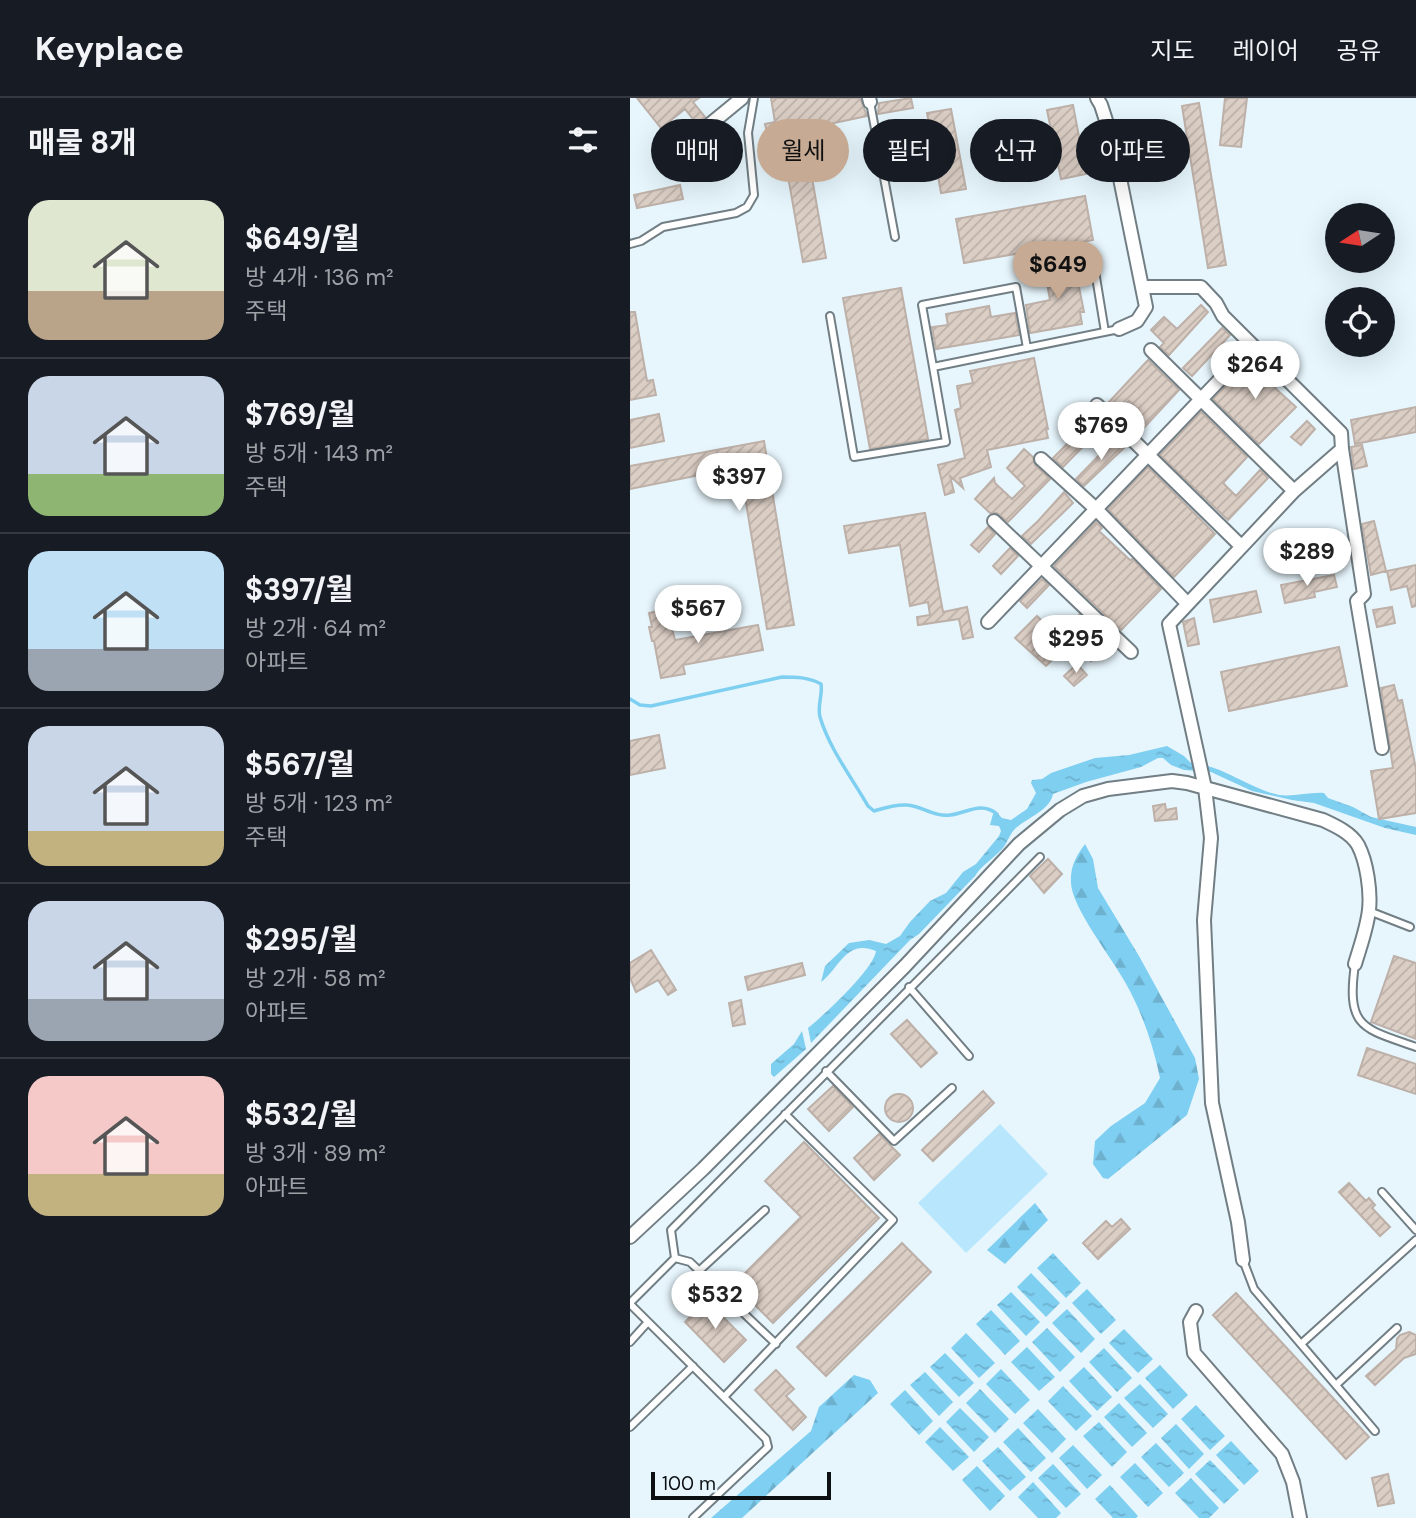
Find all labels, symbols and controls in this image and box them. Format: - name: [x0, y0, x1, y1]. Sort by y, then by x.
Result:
- text: Keyplace: [35, 27, 184, 70]
- text: 지도: [1150, 35, 1195, 66]
- text: 레이어: [1233, 35, 1299, 66]
- text: 공유: [1337, 35, 1381, 66]
- chip: 매매: [651, 119, 743, 182]
- chip: 월세: [757, 119, 849, 182]
- chip: 필터: [863, 119, 956, 182]
- chip: 신규: [970, 119, 1062, 182]
- chip: 아파트: [1076, 119, 1190, 182]
- icon: filters: [564, 121, 602, 159]
- text: 매물 8개: [28, 123, 137, 162]
- north arrow: [1325, 203, 1395, 273]
- map controls: [1325, 203, 1395, 357]
- text: $649/월: [245, 219, 360, 258]
- icon: home: [84, 228, 168, 312]
- pin: $649: [1017, 242, 1099, 301]
- text: $649: [1029, 249, 1087, 279]
- text: 방 4개 · 136 m²: [245, 262, 394, 292]
- button: locate: [1325, 287, 1395, 357]
- text: 주택: [245, 296, 287, 326]
- pin: $264: [1214, 342, 1296, 401]
- text: $264: [1227, 349, 1283, 379]
- text: $769/월: [245, 395, 355, 434]
- pin: $769: [1060, 402, 1142, 462]
- icon: home: [84, 404, 168, 488]
- text: $769: [1074, 410, 1128, 440]
- text: 방 5개 · 143 m²: [245, 438, 393, 468]
- pin: $397: [698, 454, 780, 513]
- text: $397: [712, 461, 766, 491]
- text: 주택: [245, 472, 287, 502]
- pin: $289: [1266, 528, 1348, 588]
- text: $289: [1279, 536, 1335, 566]
- text: $397/월: [245, 570, 353, 609]
- icon: home: [84, 579, 168, 663]
- pin: $567: [657, 586, 739, 645]
- text: $567: [671, 593, 725, 623]
- text: 방 2개 · 64 m²: [245, 613, 386, 643]
- pin: $295: [1035, 616, 1117, 675]
- text: $295: [1048, 623, 1104, 653]
- text: 아파트: [245, 647, 308, 677]
- text: $567/월: [245, 745, 355, 784]
- icon: home: [84, 754, 168, 838]
- text: 방 5개 · 123 m²: [245, 788, 392, 818]
- text: 주택: [245, 822, 287, 852]
- text: $295/월: [245, 920, 358, 959]
- icon: home: [84, 929, 168, 1013]
- text: 방 2개 · 58 m²: [245, 963, 386, 993]
- text: 아파트: [245, 997, 308, 1027]
- text: $532/월: [245, 1095, 358, 1134]
- icon: home: [84, 1104, 168, 1188]
- text: 방 3개 · 89 m²: [245, 1138, 386, 1168]
- text: 아파트: [245, 1172, 308, 1202]
- pin: $532: [674, 1272, 756, 1331]
- text: $532: [687, 1279, 743, 1309]
- scale bar: [651, 1469, 831, 1501]
- text: 100 m: [662, 1471, 716, 1496]

